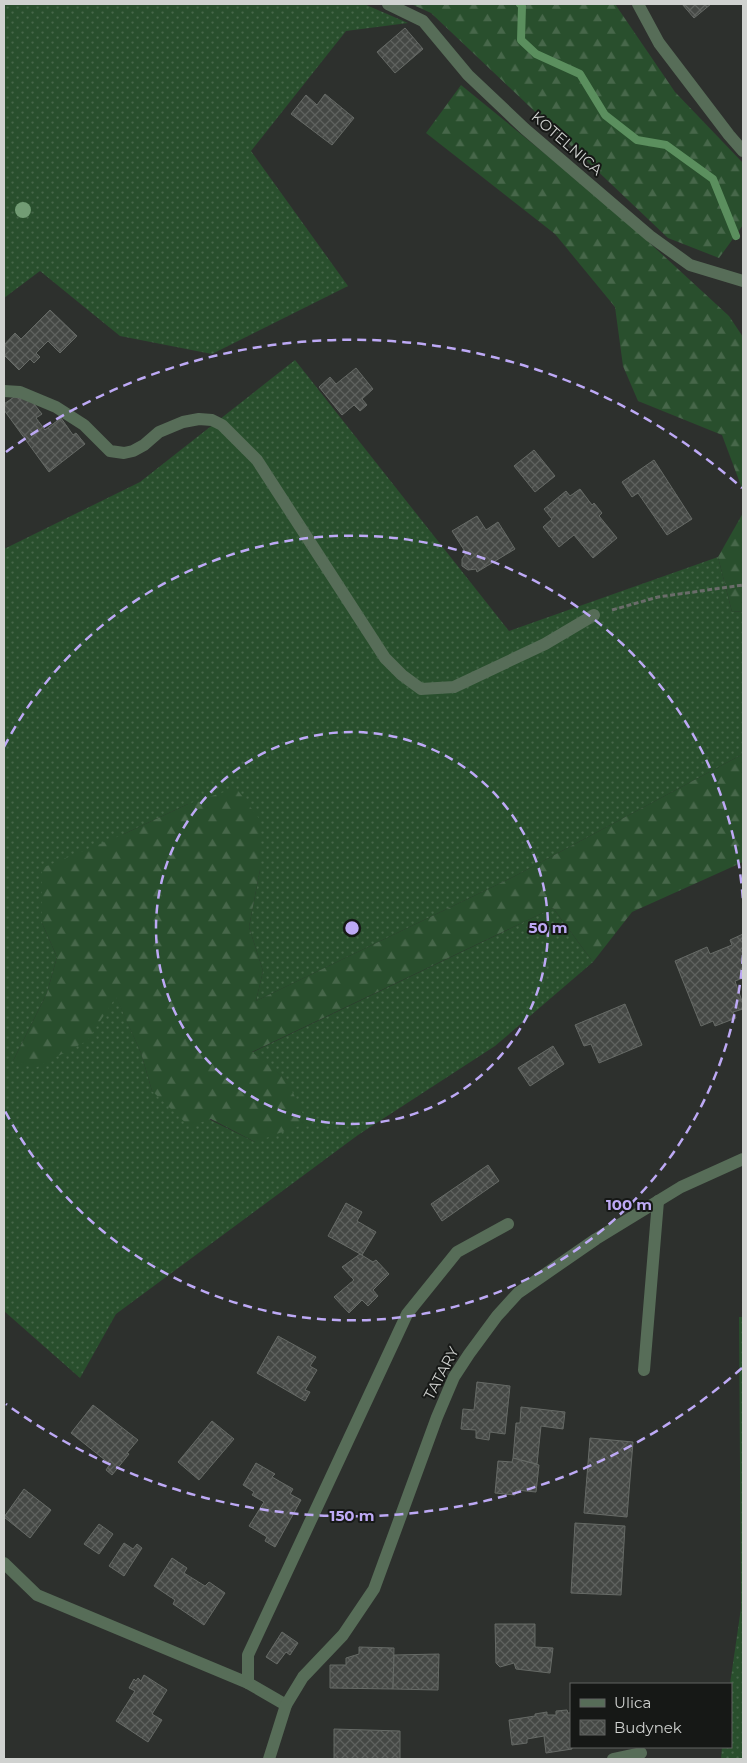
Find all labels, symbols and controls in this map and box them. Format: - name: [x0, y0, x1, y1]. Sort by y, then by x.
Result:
- street label: KOTELNICA: [528, 107, 607, 179]
- text: 50 m: [528, 918, 568, 937]
- centre of rings: [343, 919, 361, 937]
- text: 100 m: [606, 1195, 652, 1214]
- street label: TATARY: [419, 1343, 463, 1403]
- text: 150 m: [330, 1506, 374, 1525]
- legend: [570, 1683, 732, 1748]
- text: Ulica: [614, 1693, 651, 1712]
- text: Budynek: [614, 1718, 682, 1737]

